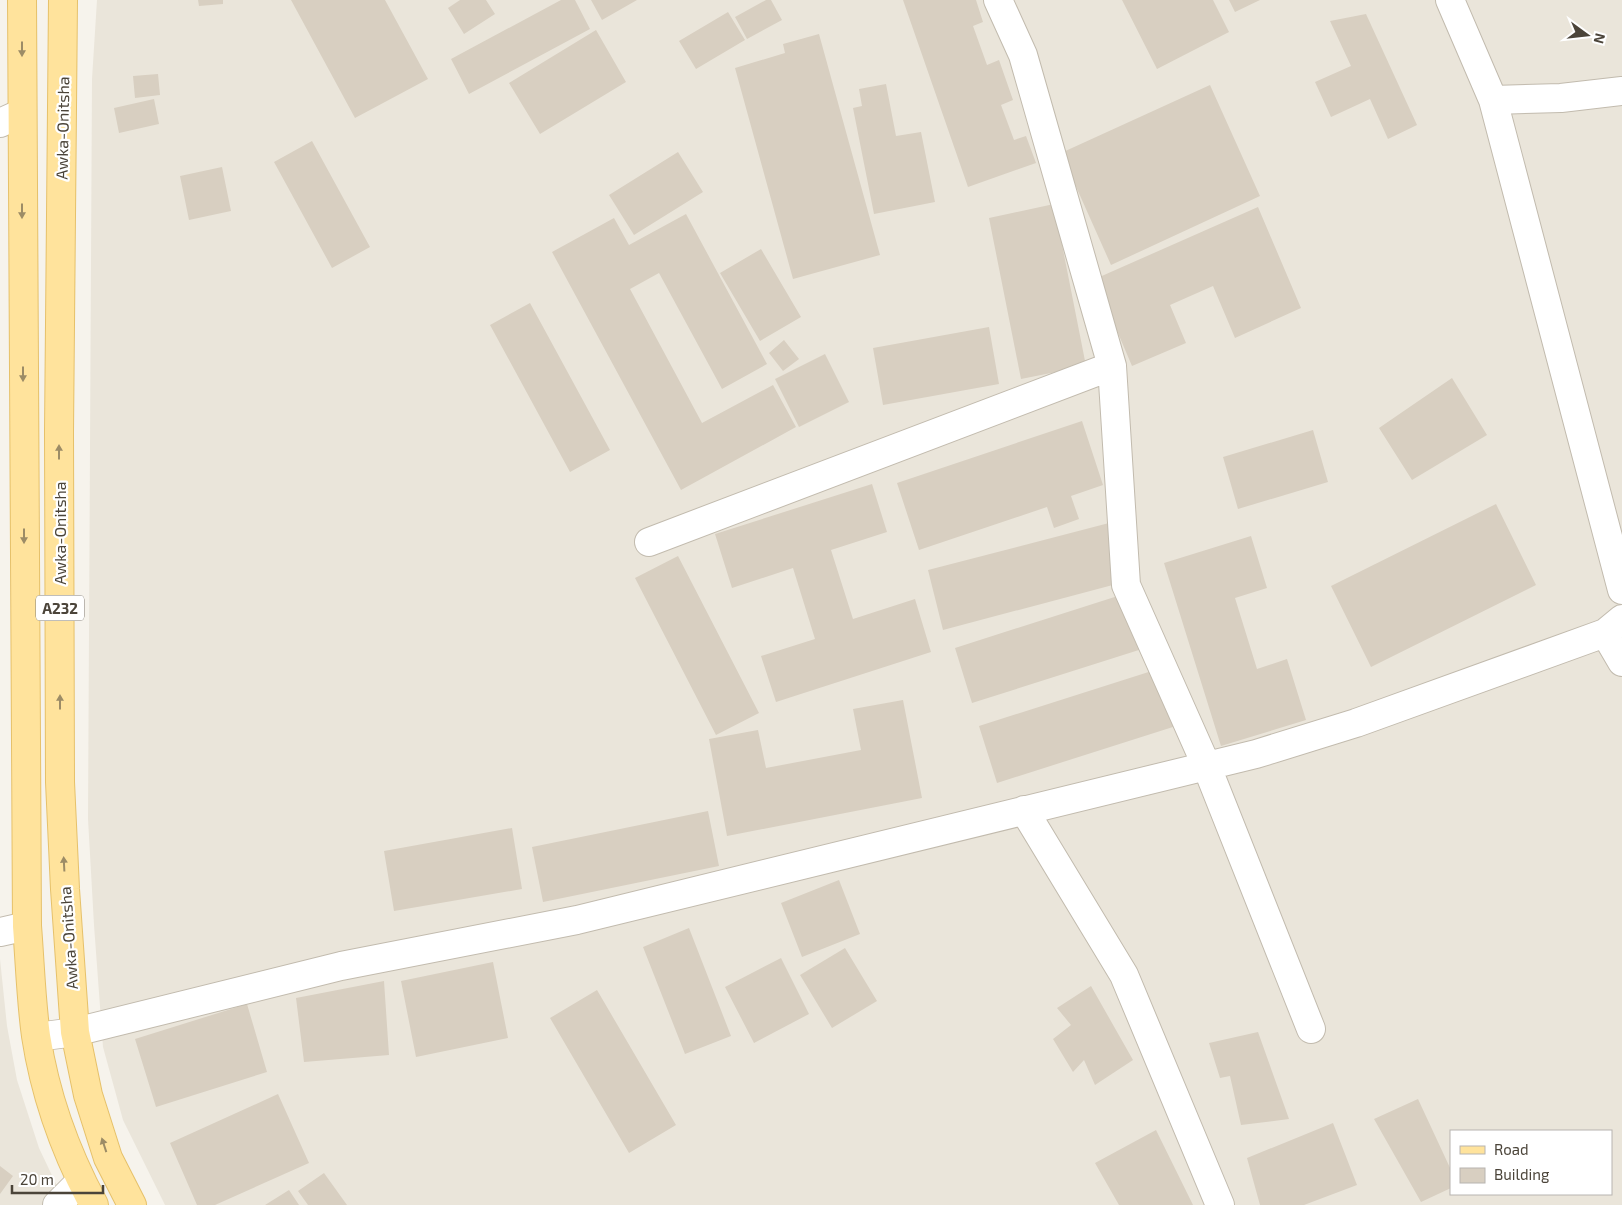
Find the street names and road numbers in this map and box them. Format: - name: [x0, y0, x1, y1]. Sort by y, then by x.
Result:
- street label: Awka-Onitsha: [52, 76, 72, 180]
- street label: Awka-Onitsha: [50, 481, 69, 585]
- road number: A232: [36, 596, 84, 620]
- street label: Awka-Onitsha: [55, 886, 81, 990]

